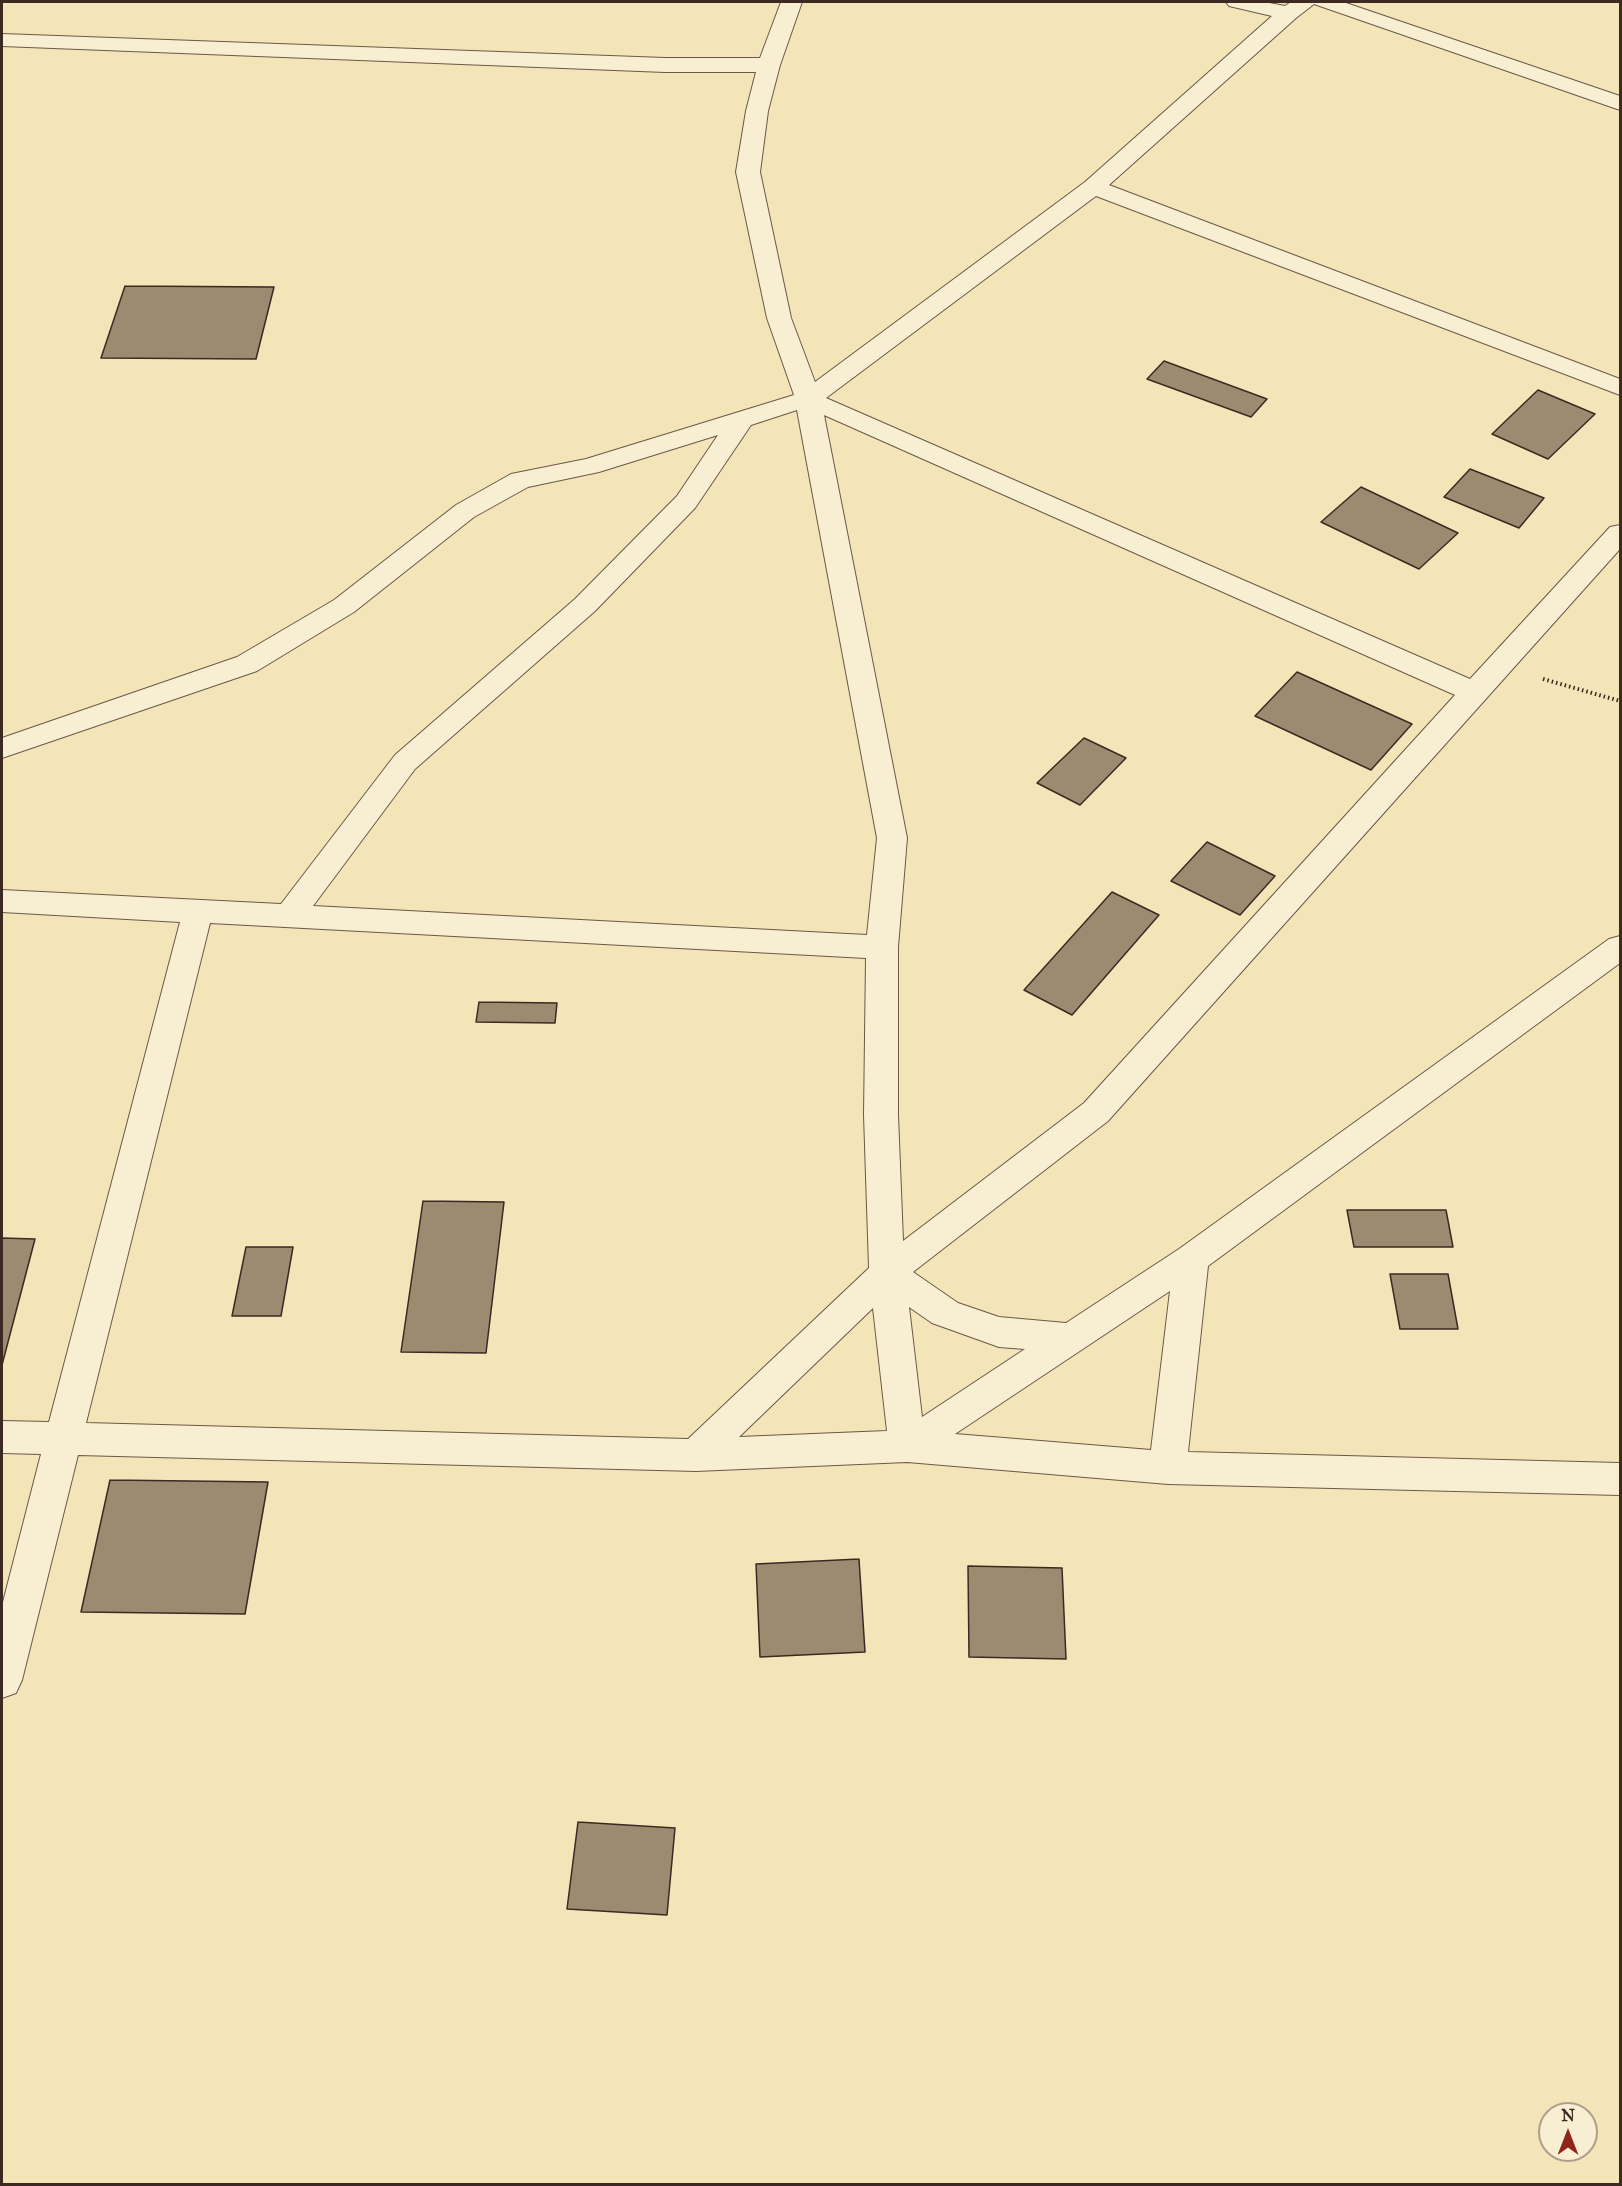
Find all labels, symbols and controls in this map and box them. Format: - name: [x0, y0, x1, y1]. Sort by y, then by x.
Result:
- north arrow: [1538, 2102, 1598, 2162]
- text: N: [1561, 2106, 1575, 2125]

